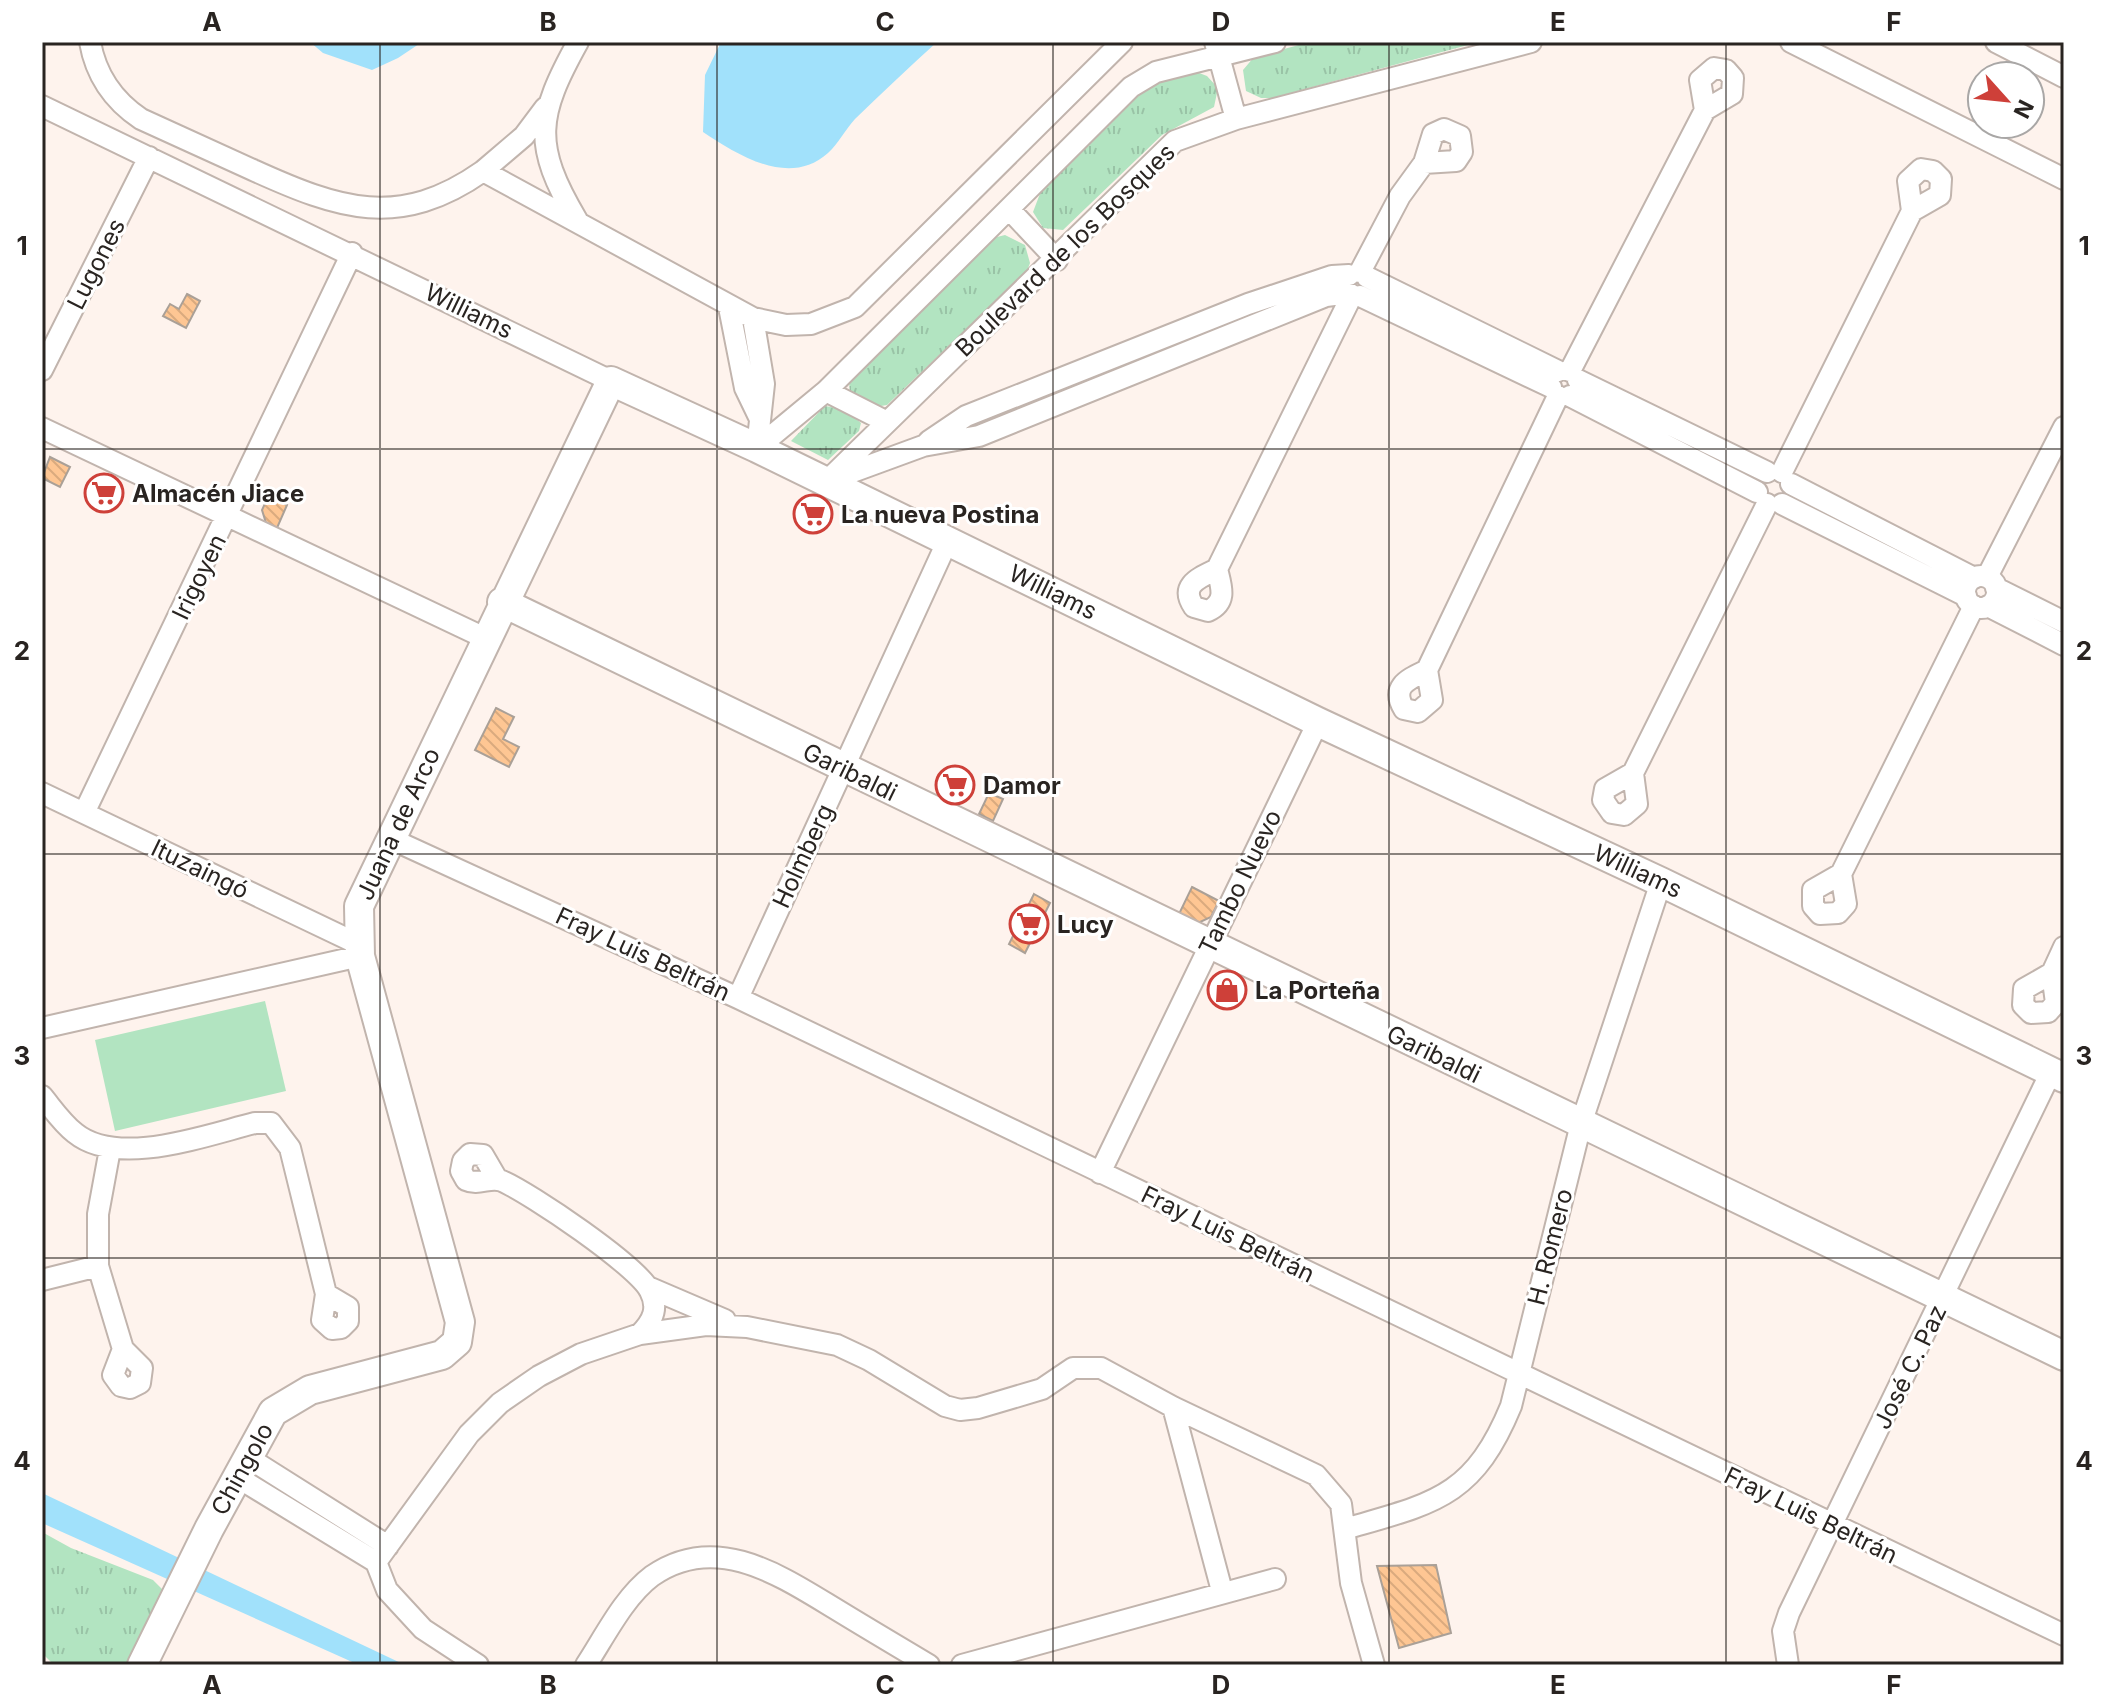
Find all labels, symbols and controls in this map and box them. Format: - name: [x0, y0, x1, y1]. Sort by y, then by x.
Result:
- text: A: [202, 6, 222, 37]
- text: B: [539, 6, 557, 37]
- text: C: [875, 6, 895, 37]
- text: D: [1212, 6, 1230, 37]
- text: E: [1550, 6, 1566, 37]
- text: F: [1886, 6, 1902, 37]
- north arrow: [1966, 60, 2046, 140]
- text: N: [2008, 96, 2039, 122]
- street label: Boulevard de los Bosques: [949, 137, 1181, 363]
- street label: Lugones: [61, 214, 131, 314]
- text: 1: [16, 230, 28, 261]
- text: 1: [2078, 230, 2090, 261]
- street label: Williams: [420, 277, 518, 345]
- supermarket icon: Almacén Jiace: [83, 472, 125, 514]
- place label: Almacén Jiace: [132, 479, 304, 508]
- supermarket icon: La nueva Postina: [792, 493, 834, 535]
- place label: La nueva Postina: [841, 500, 1039, 529]
- street label: Irigoyen: [166, 530, 232, 624]
- street label: Williams: [1004, 558, 1102, 626]
- text: 2: [14, 635, 30, 666]
- text: 2: [2076, 635, 2092, 666]
- street label: Garibaldi: [798, 737, 902, 807]
- street label: Juana de Arco: [350, 743, 446, 905]
- supermarket icon: Damor: [934, 764, 976, 806]
- place label: Damor: [983, 771, 1061, 800]
- street label: Holmberg: [766, 800, 840, 912]
- street label: Tambo Nuevo: [1192, 805, 1288, 959]
- street label: Ituzaingó: [147, 833, 253, 905]
- street label: Williams: [1589, 838, 1687, 904]
- street label: Fray Luis Beltrán: [551, 901, 735, 1007]
- supermarket icon: Lucy: [1008, 903, 1050, 945]
- place label: Lucy: [1057, 910, 1114, 939]
- shop icon: La Porteña: [1206, 969, 1248, 1011]
- place label: La Porteña: [1255, 976, 1380, 1005]
- street label: Garibaldi: [1382, 1019, 1486, 1089]
- text: 3: [14, 1040, 30, 1071]
- text: 3: [2076, 1040, 2092, 1071]
- street label: Fray Luis Beltrán: [1137, 1179, 1319, 1289]
- street label: H. Romero: [1522, 1186, 1578, 1308]
- street label: José C. Paz: [1867, 1300, 1953, 1434]
- street label: Chingolo: [205, 1418, 279, 1520]
- text: 4: [13, 1445, 31, 1476]
- text: 4: [2075, 1445, 2093, 1476]
- street label: Fray Luis Beltrán: [1720, 1460, 1902, 1570]
- text: A: [202, 1669, 222, 1700]
- text: B: [539, 1669, 557, 1700]
- text: C: [875, 1669, 895, 1700]
- text: D: [1212, 1669, 1230, 1700]
- text: E: [1550, 1669, 1566, 1700]
- text: F: [1886, 1669, 1902, 1700]

